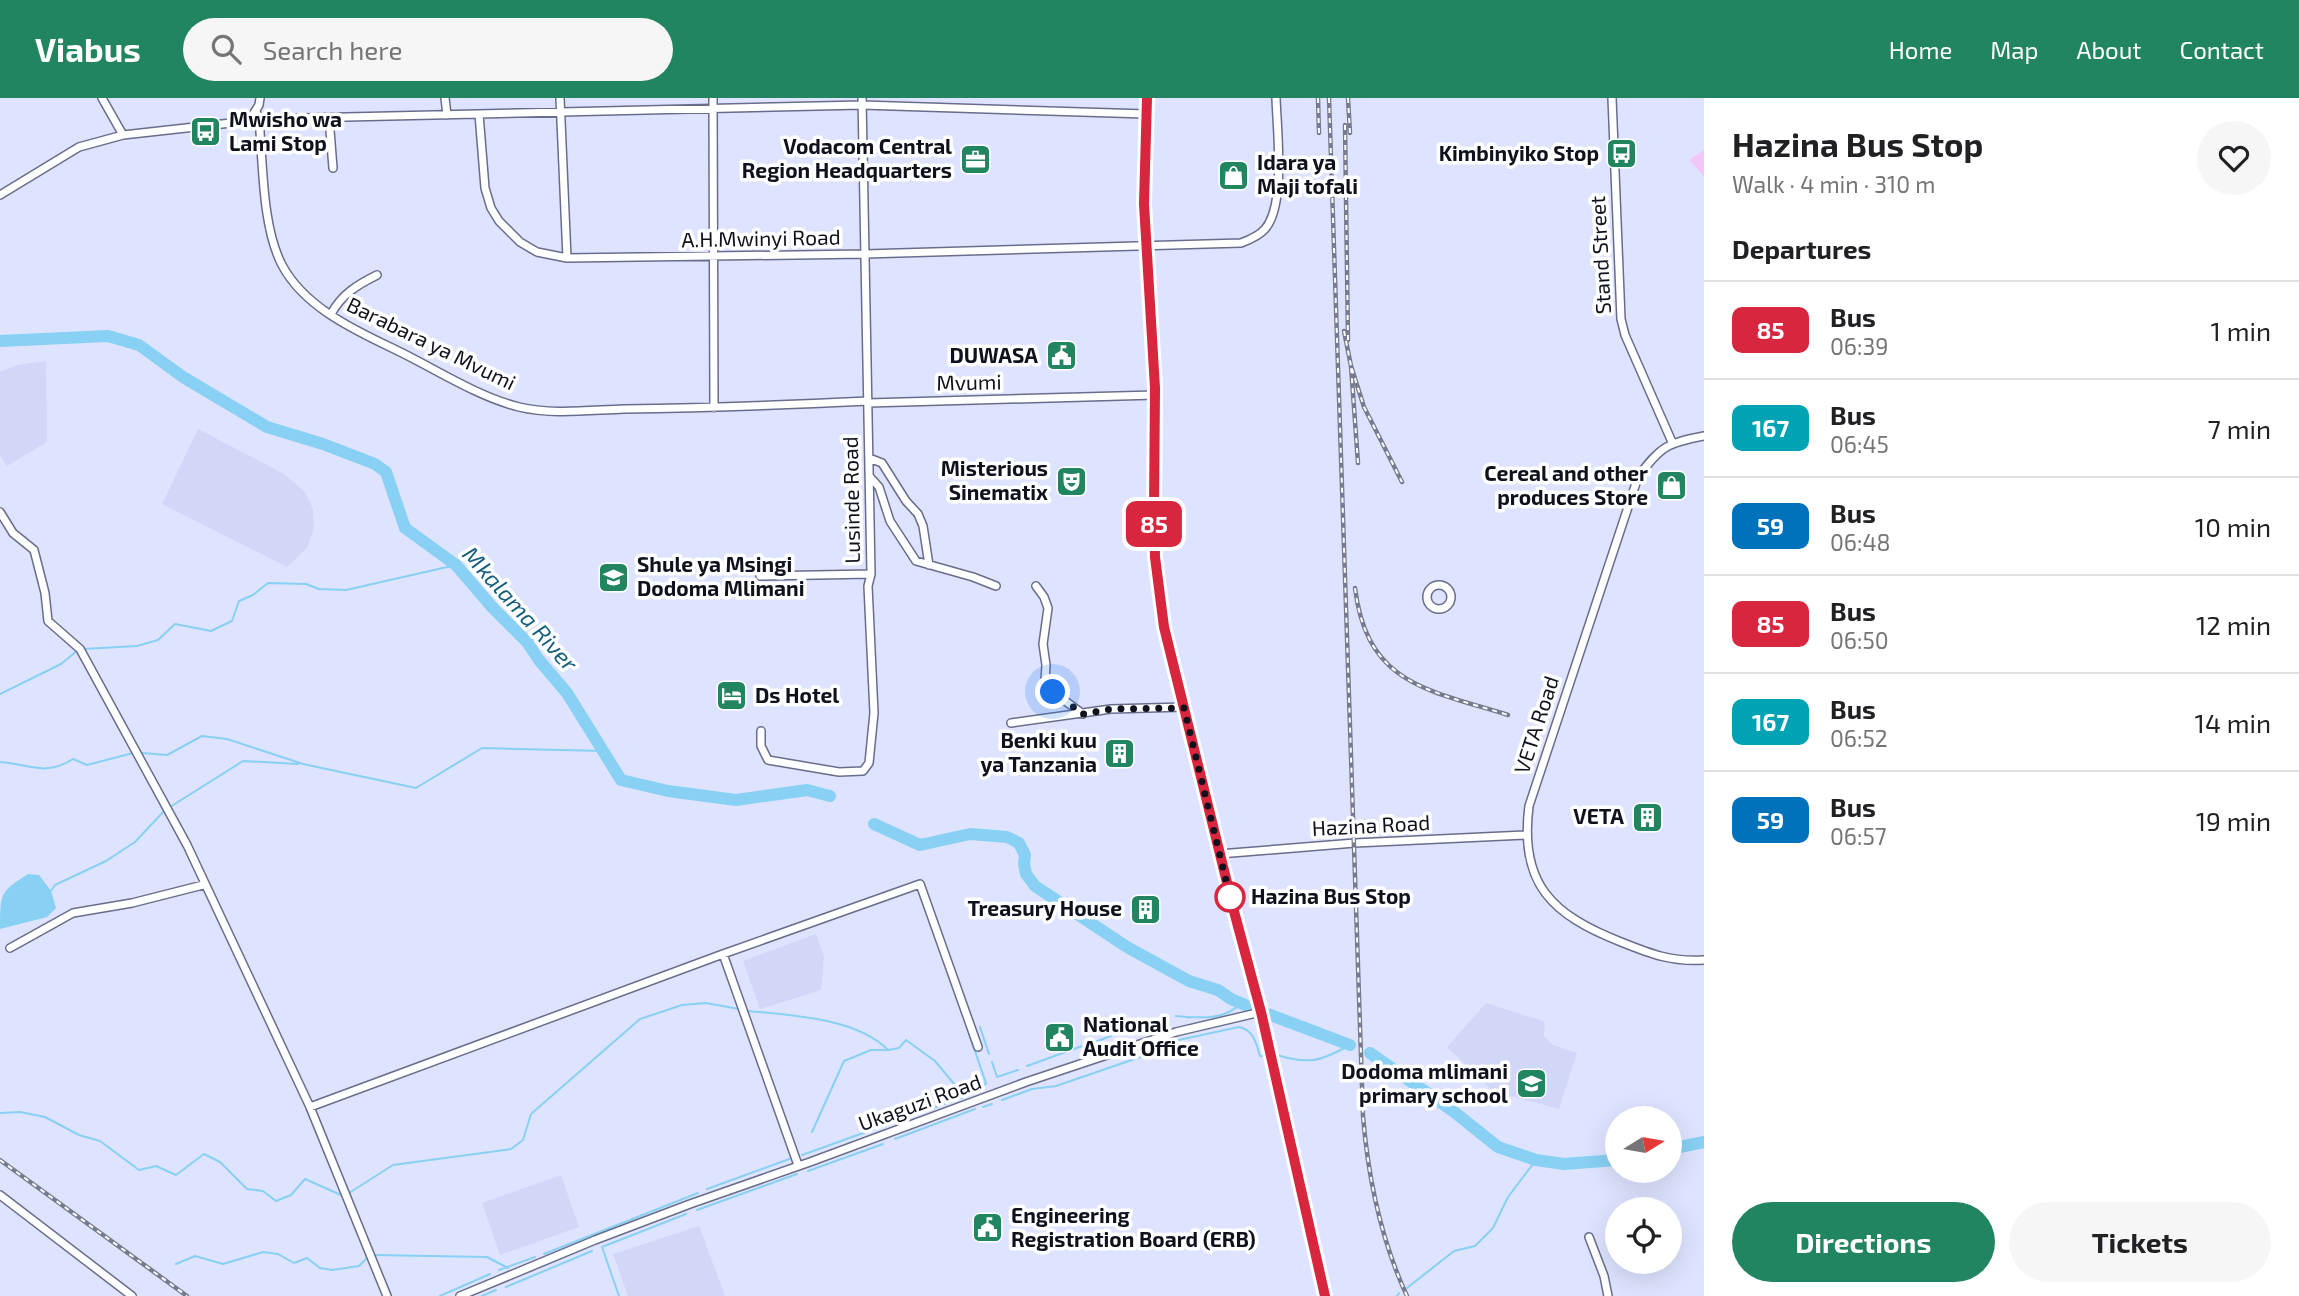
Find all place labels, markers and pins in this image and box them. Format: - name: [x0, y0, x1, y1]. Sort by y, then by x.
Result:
- place label: Mwisho wa Lami Stop: [229, 106, 342, 155]
- bus stop icon: Mwisho wa Lami Stop: [189, 115, 223, 149]
- place label: Vodacom Central Region Headquarters: [742, 133, 952, 182]
- bus stop icon: Kimbinyiko Stop: [1605, 137, 1639, 171]
- place label: Kimbinyiko Stop: [1439, 140, 1599, 166]
- office icon: Vodacom Central Region Headquarters: [958, 142, 992, 176]
- place label: Idara ya Maji tofali: [1257, 149, 1358, 198]
- shop icon: Idara ya Maji tofali: [1217, 158, 1251, 192]
- public building icon: DUWASA: [1044, 339, 1078, 373]
- place label: DUWASA: [949, 342, 1038, 367]
- place label: Misterious Sinematix: [941, 455, 1048, 504]
- place label: Cereal and other produces Store: [1484, 460, 1648, 509]
- theatre icon: Misterious Sinematix: [1054, 464, 1088, 498]
- shop icon: Cereal and other produces Store: [1654, 469, 1688, 503]
- place label: Shule ya Msingi Dodoma Mlimani: [637, 551, 804, 600]
- school or university icon: Shule ya Msingi Dodoma Mlimani: [597, 560, 631, 594]
- hotel icon: Ds Hotel: [715, 679, 749, 713]
- place label: Ds Hotel: [755, 682, 839, 707]
- place label: Benki kuu ya Tanzania: [980, 727, 1097, 777]
- building icon: Benki kuu ya Tanzania: [1103, 736, 1137, 770]
- building icon: VETA: [1630, 800, 1664, 834]
- place label: VETA: [1573, 803, 1624, 828]
- marker: Hazina Bus Stop: [1215, 882, 1245, 912]
- place label: Hazina Bus Stop: [1251, 883, 1411, 908]
- building icon: Treasury House: [1128, 892, 1162, 926]
- place label: Treasury House: [967, 895, 1122, 921]
- place label: National Audit Office: [1083, 1011, 1199, 1060]
- public building icon: National Audit Office: [1043, 1020, 1077, 1054]
- place label: Dodoma mlimani primary school: [1341, 1058, 1508, 1108]
- school or university icon: Dodoma mlimani primary school: [1514, 1067, 1548, 1101]
- place label: Engineering Registration Board (ERB): [1011, 1202, 1256, 1251]
- public building icon: Engineering Registration Board (ERB): [971, 1211, 1005, 1245]

